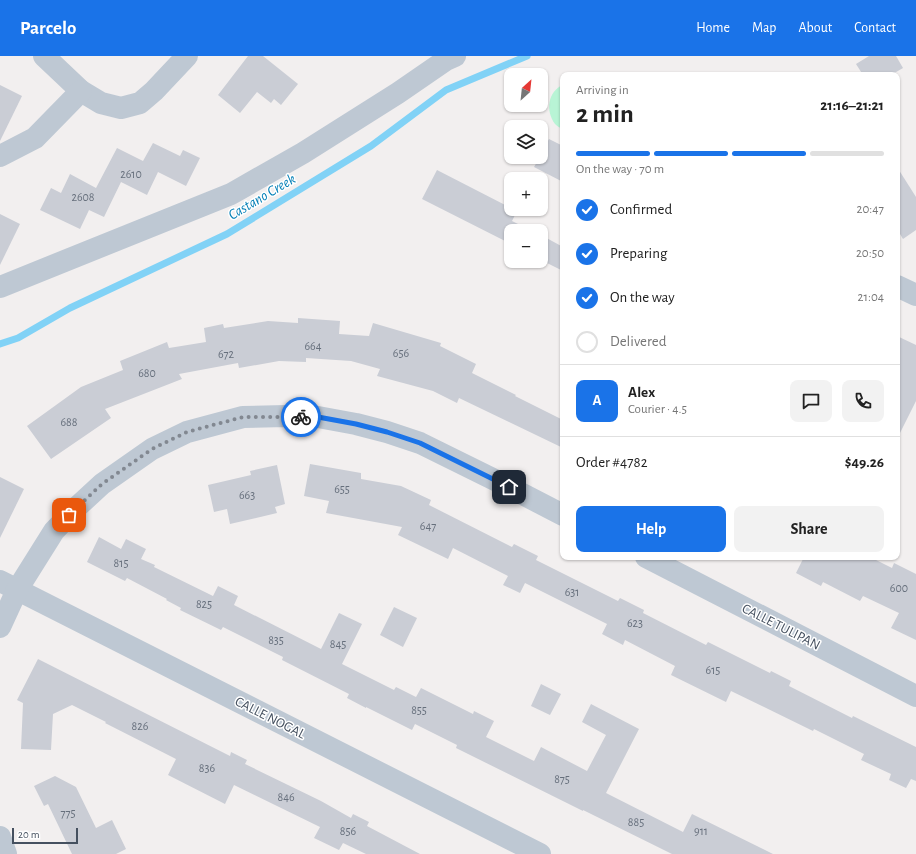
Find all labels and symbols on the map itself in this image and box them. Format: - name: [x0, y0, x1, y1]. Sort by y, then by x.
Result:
- north arrow: [504, 68, 548, 112]
- house number: 2610: [120, 168, 142, 180]
- water label: Castano Creek: [226, 171, 298, 223]
- house number: 2608: [71, 191, 95, 203]
- house number: 664: [304, 340, 322, 352]
- house number: 656: [393, 347, 410, 359]
- house number: 672: [218, 348, 235, 360]
- house number: 680: [138, 367, 156, 379]
- courier: [281, 397, 321, 437]
- house number: 688: [60, 416, 78, 428]
- pin: [492, 470, 526, 504]
- house number: 655: [334, 483, 350, 495]
- house number: 663: [239, 489, 255, 501]
- pin: [52, 498, 86, 532]
- house number: 647: [420, 520, 436, 532]
- house number: 815: [114, 557, 128, 569]
- house number: 600: [890, 582, 908, 594]
- house number: 631: [565, 586, 579, 598]
- house number: 825: [196, 598, 212, 610]
- street label: CALLE TULIPAN: [740, 601, 822, 653]
- house number: 623: [627, 617, 643, 629]
- house number: 835: [268, 634, 284, 646]
- house number: 845: [330, 638, 346, 650]
- house number: 615: [706, 664, 720, 676]
- street label: CALLE NOGAL: [233, 694, 307, 742]
- house number: 855: [411, 704, 427, 716]
- house number: 826: [132, 720, 149, 732]
- house number: 836: [199, 762, 215, 774]
- house number: 875: [554, 773, 570, 785]
- house number: 846: [277, 791, 295, 803]
- house number: 775: [60, 807, 76, 819]
- house number: 885: [628, 816, 644, 828]
- house number: 856: [340, 825, 357, 837]
- house number: 911: [694, 825, 708, 837]
- scale bar: [12, 826, 78, 845]

